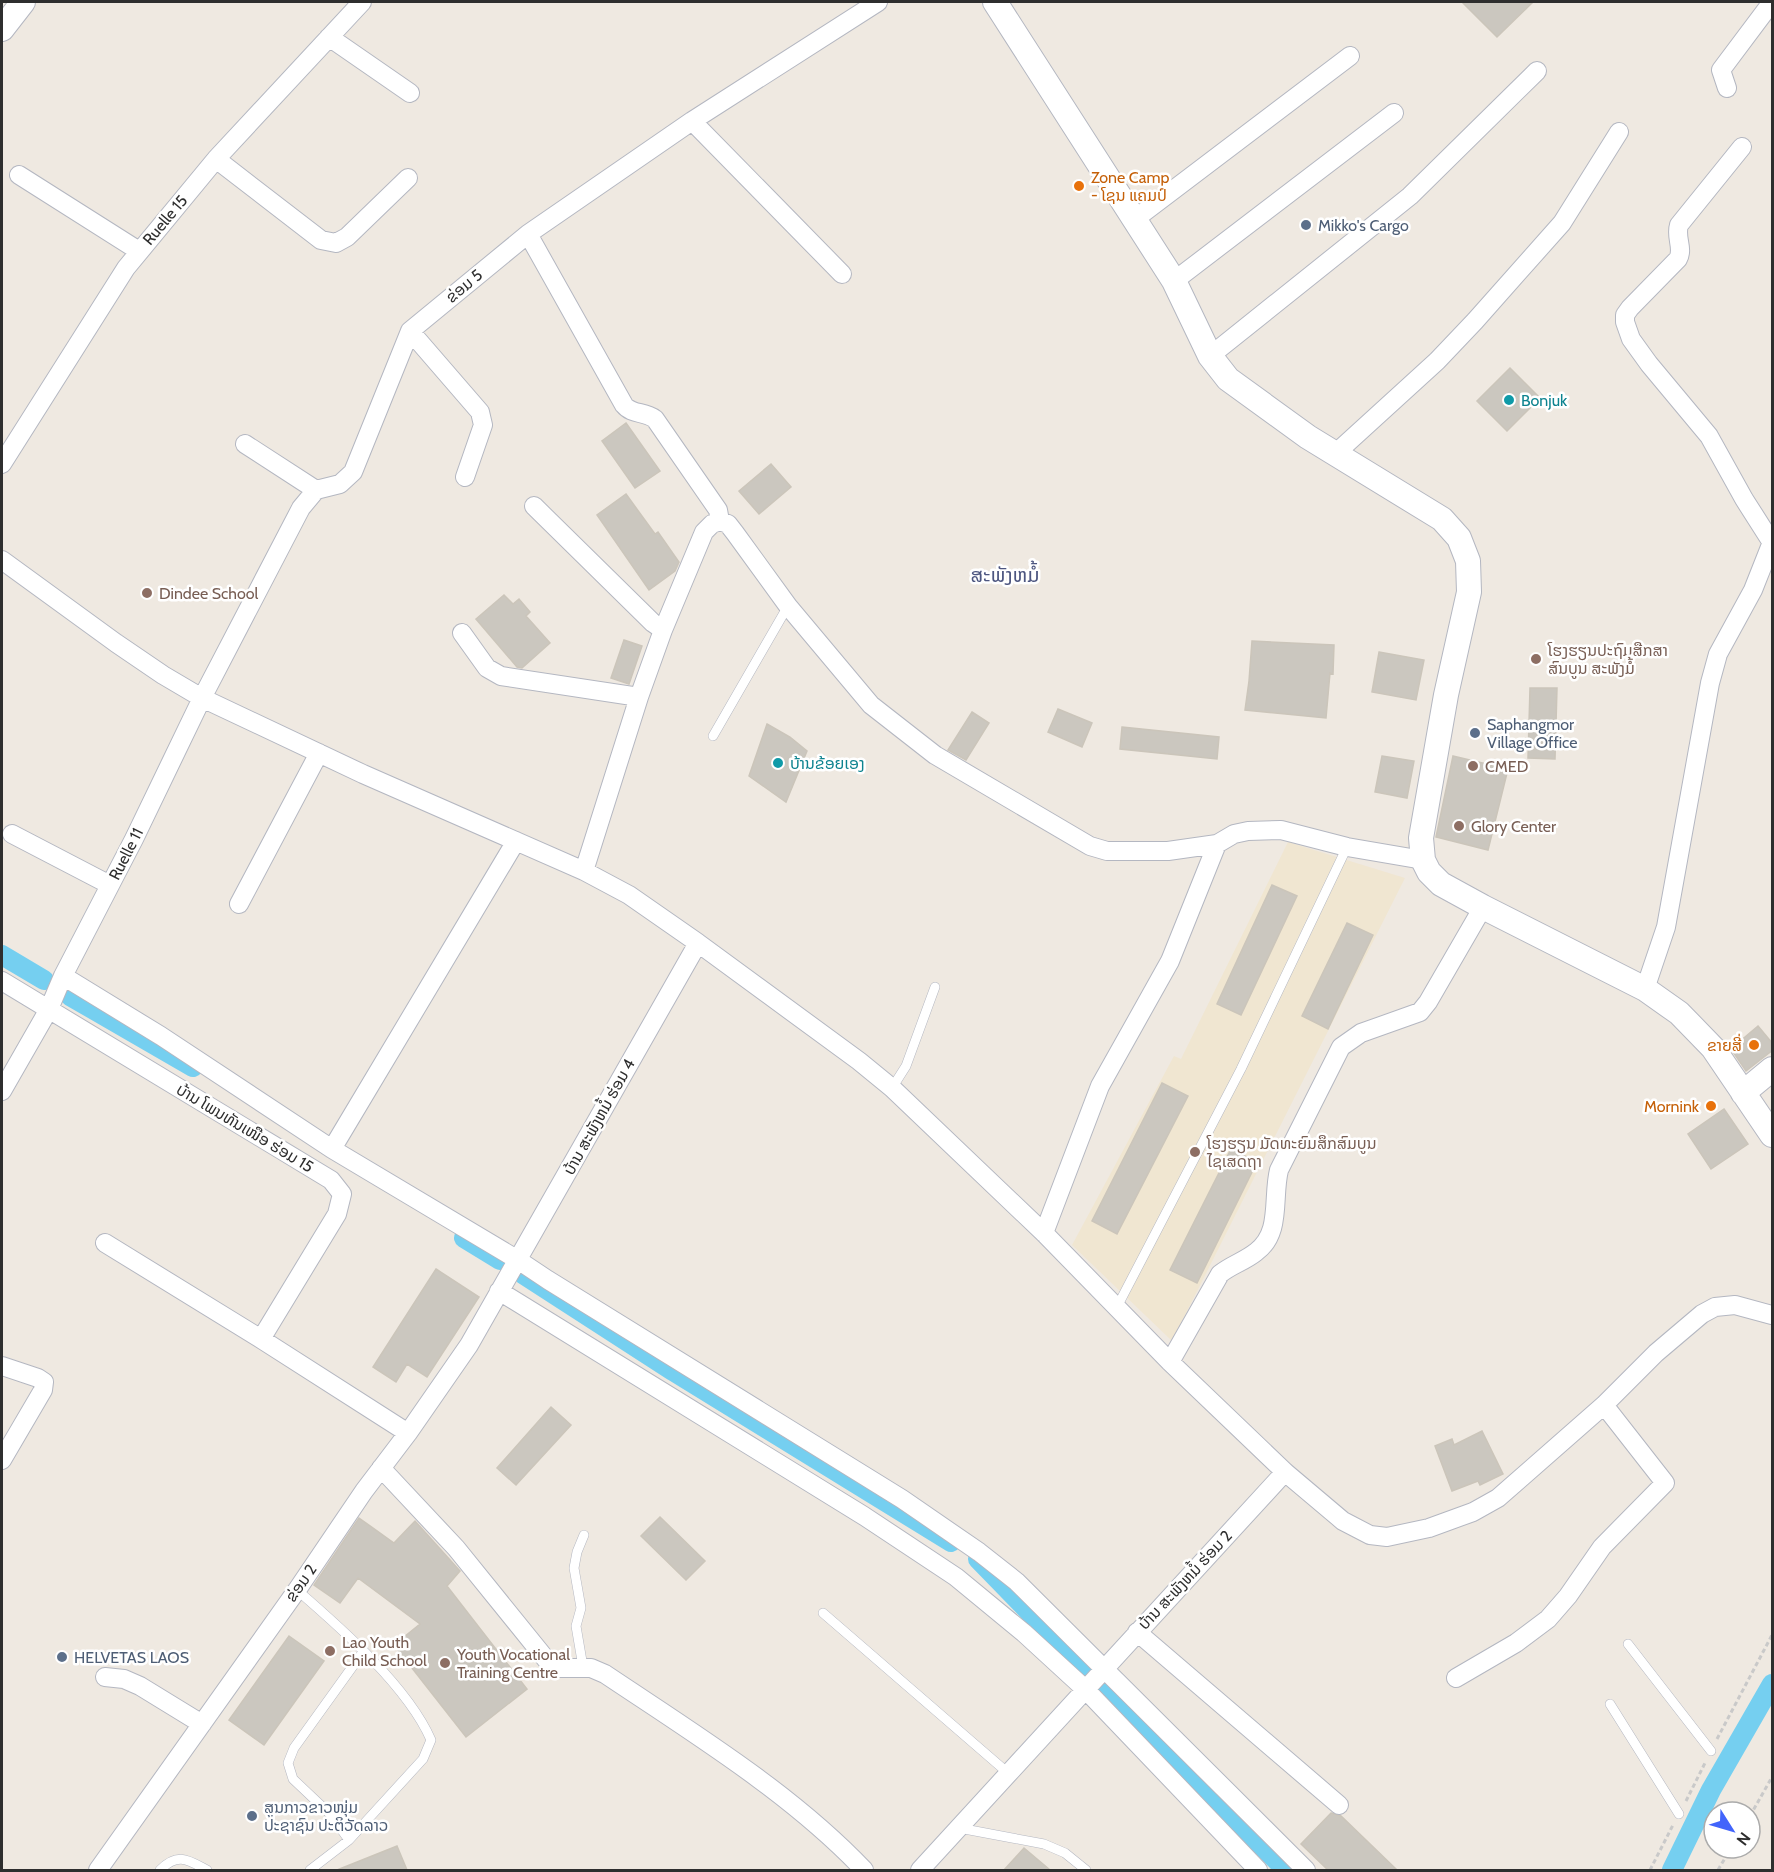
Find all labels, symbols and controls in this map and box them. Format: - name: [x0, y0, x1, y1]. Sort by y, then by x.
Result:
- place label: Zone Camp - ໂຊນ ແຄມປ໌: [1091, 168, 1169, 205]
- marker: Zone Camp - ໂຊນ ແຄມປ໌: [1072, 179, 1086, 193]
- street label: Ruelle 15: [139, 191, 191, 249]
- place label: Mikko's Cargo: [1318, 216, 1409, 235]
- marker: Mikko's Cargo: [1299, 218, 1313, 232]
- street label: ຂ່ອມ 5: [442, 265, 486, 307]
- place label: Bonjuk: [1521, 391, 1568, 410]
- marker: Bonjuk: [1502, 393, 1516, 407]
- district label: ສະພັງຫມໍ້: [971, 560, 1039, 587]
- place label: Dindee School: [159, 584, 259, 603]
- marker: Dindee School: [140, 586, 154, 600]
- place label: ໂຮງຮຽນປະຖົມສືກສາ ສົນບູນ ສະພັງມໍ້: [1547, 641, 1668, 679]
- marker: ໂຮງຮຽນປະຖົມສືກສາ ສົນບູນ ສະພັງມໍ້: [1529, 652, 1543, 666]
- place label: Saphangmor Village Office: [1487, 715, 1577, 752]
- marker: Saphangmor Village Office: [1468, 726, 1482, 740]
- place label: ບ້ານຂ້ອຍເອງ: [790, 754, 865, 773]
- marker: ບ້ານຂ້ອຍເອງ: [771, 756, 785, 770]
- place label: CMED: [1485, 757, 1528, 776]
- marker: CMED: [1466, 759, 1480, 773]
- place label: Glory Center: [1471, 817, 1557, 836]
- marker: Glory Center: [1452, 819, 1466, 833]
- street label: Ruelle 11: [105, 825, 147, 883]
- place label: ຂາຍສີ່: [1707, 1033, 1742, 1055]
- marker: ຂາຍສີ່: [1747, 1038, 1761, 1052]
- street label: ບ້ານ ສະພັງຫມໍ້ ຮ່ອມ 4: [557, 1054, 639, 1178]
- street label: ບ້ານ ໂພນທັນເໜືອ ຮ່ອມ 15: [173, 1080, 317, 1176]
- place label: Mornink: [1644, 1097, 1700, 1116]
- marker: Mornink: [1704, 1099, 1718, 1113]
- place label: ໂຮງຮຽນ ມັດທະຍົມສຶກສົມບູນ ໄຊເສດຖາ: [1206, 1134, 1377, 1171]
- marker: ໂຮງຮຽນ ມັດທະຍົມສຶກສົມບູນ ໄຊເສດຖາ: [1188, 1145, 1202, 1159]
- street label: ບ້ານ ສະພັງຫມໍ້ ຮ່ອມ 2: [1132, 1524, 1236, 1634]
- street label: ຂ່ອມ 2: [281, 1561, 321, 1605]
- place label: Lao Youth Child School: [342, 1633, 427, 1670]
- marker: Lao Youth Child School: [323, 1644, 337, 1658]
- place label: Youth Vocational Training Centre: [456, 1645, 570, 1682]
- place label: HELVETAS LAOS: [74, 1648, 189, 1667]
- marker: HELVETAS LAOS: [55, 1650, 69, 1664]
- marker: Youth Vocational Training Centre: [438, 1656, 452, 1670]
- place label: ສູນກາວຂາວໜຸ່ມ ປະຊາຊົນ ປະຕິວັດລາວ: [264, 1798, 388, 1835]
- north arrow: [1702, 1800, 1762, 1860]
- marker: ສູນກາວຂາວໜຸ່ມ ປະຊາຊົນ ປະຕິວັດລາວ: [245, 1809, 259, 1823]
- text: N: [1733, 1828, 1755, 1849]

